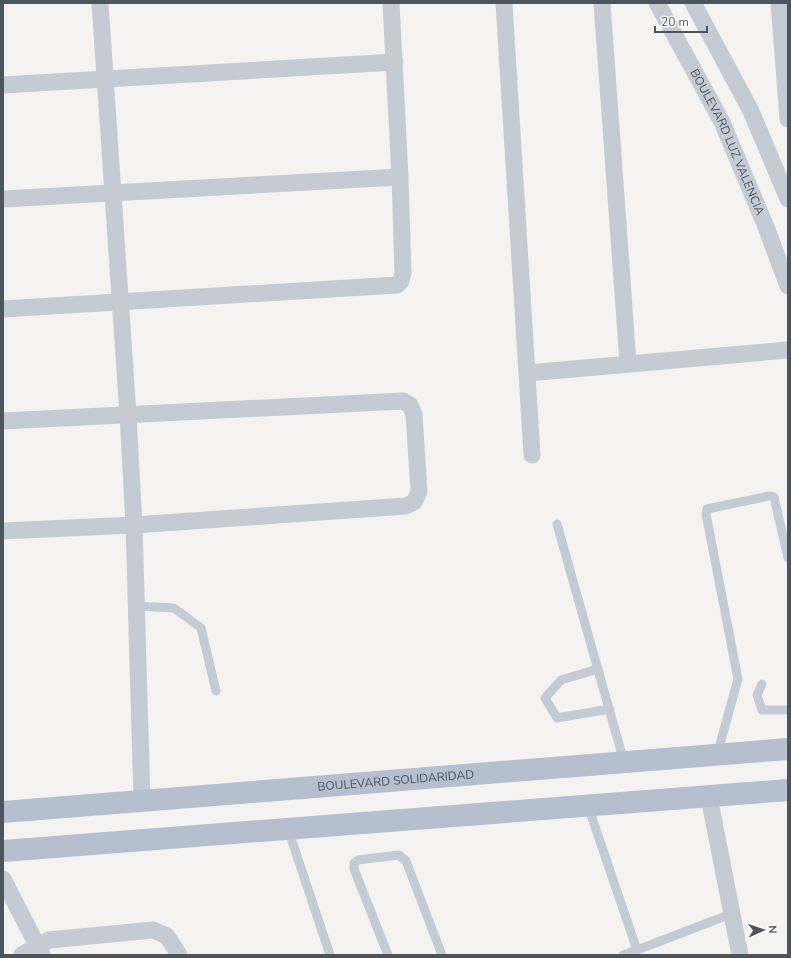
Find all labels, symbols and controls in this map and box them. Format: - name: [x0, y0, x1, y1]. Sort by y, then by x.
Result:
- scale bar: [655, 8, 707, 34]
- text: 20 m: [661, 14, 689, 30]
- street label: BOULEVARD LUZ VALENCIA: [686, 66, 768, 218]
- street label: BOULEVARD SOLIDARIDAD: [317, 766, 475, 795]
- north arrow: [743, 910, 783, 950]
- text: N: [765, 925, 780, 934]

